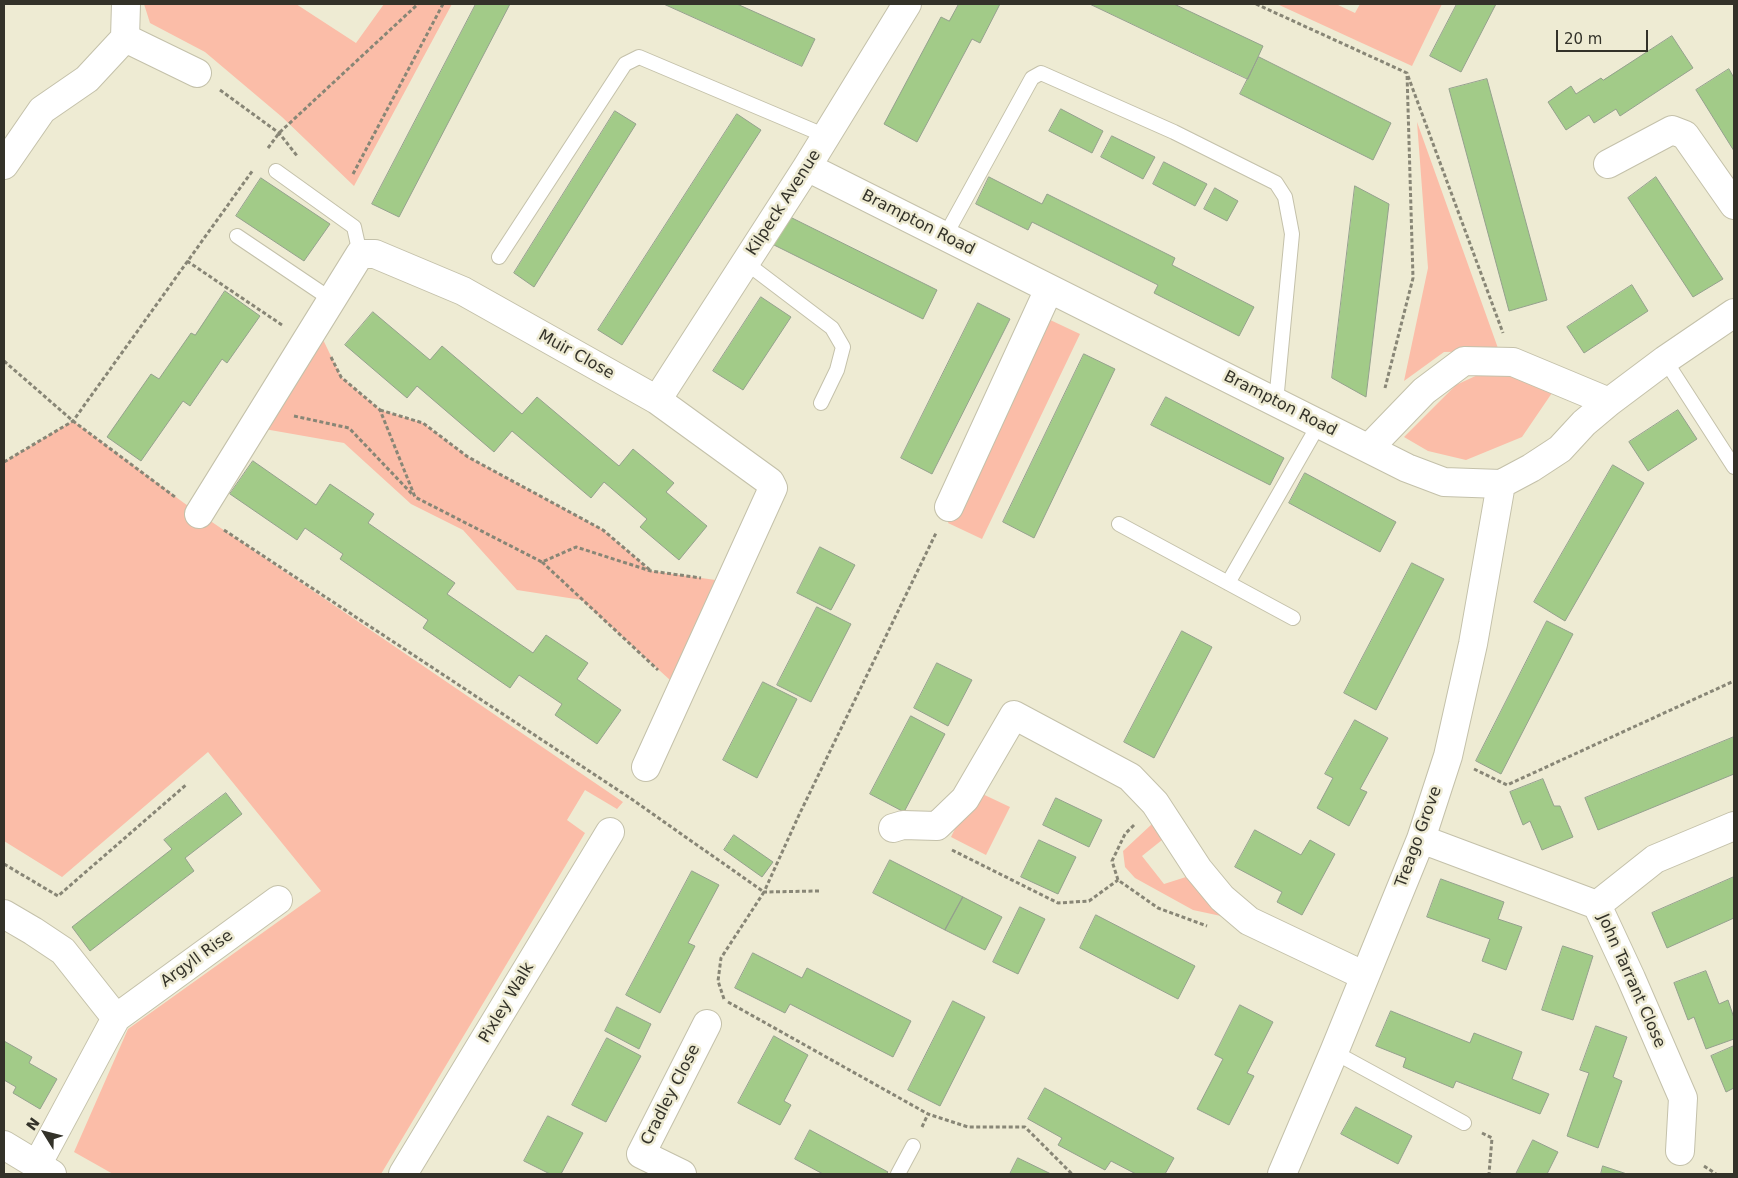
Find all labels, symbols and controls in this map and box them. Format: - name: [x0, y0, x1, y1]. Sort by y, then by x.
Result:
- scale bar: [1558, 20, 1650, 52]
- text: 20 m: [1564, 30, 1602, 48]
- street label: Kilpeck Avenue: [743, 147, 825, 259]
- street label: Brampton Road: [858, 186, 978, 260]
- street label: Muir Close: [535, 326, 617, 384]
- street label: Brampton Road: [1220, 367, 1340, 441]
- street label: Treago Grove: [1392, 784, 1446, 890]
- street label: John Tarrant Close: [1593, 911, 1669, 1051]
- street label: Argyll Rise: [157, 926, 237, 992]
- street label: Pixley Walk: [475, 959, 539, 1047]
- street label: Cradley Close: [637, 1042, 705, 1148]
- north arrow: [20, 1108, 70, 1158]
- text: N: [23, 1115, 43, 1134]

